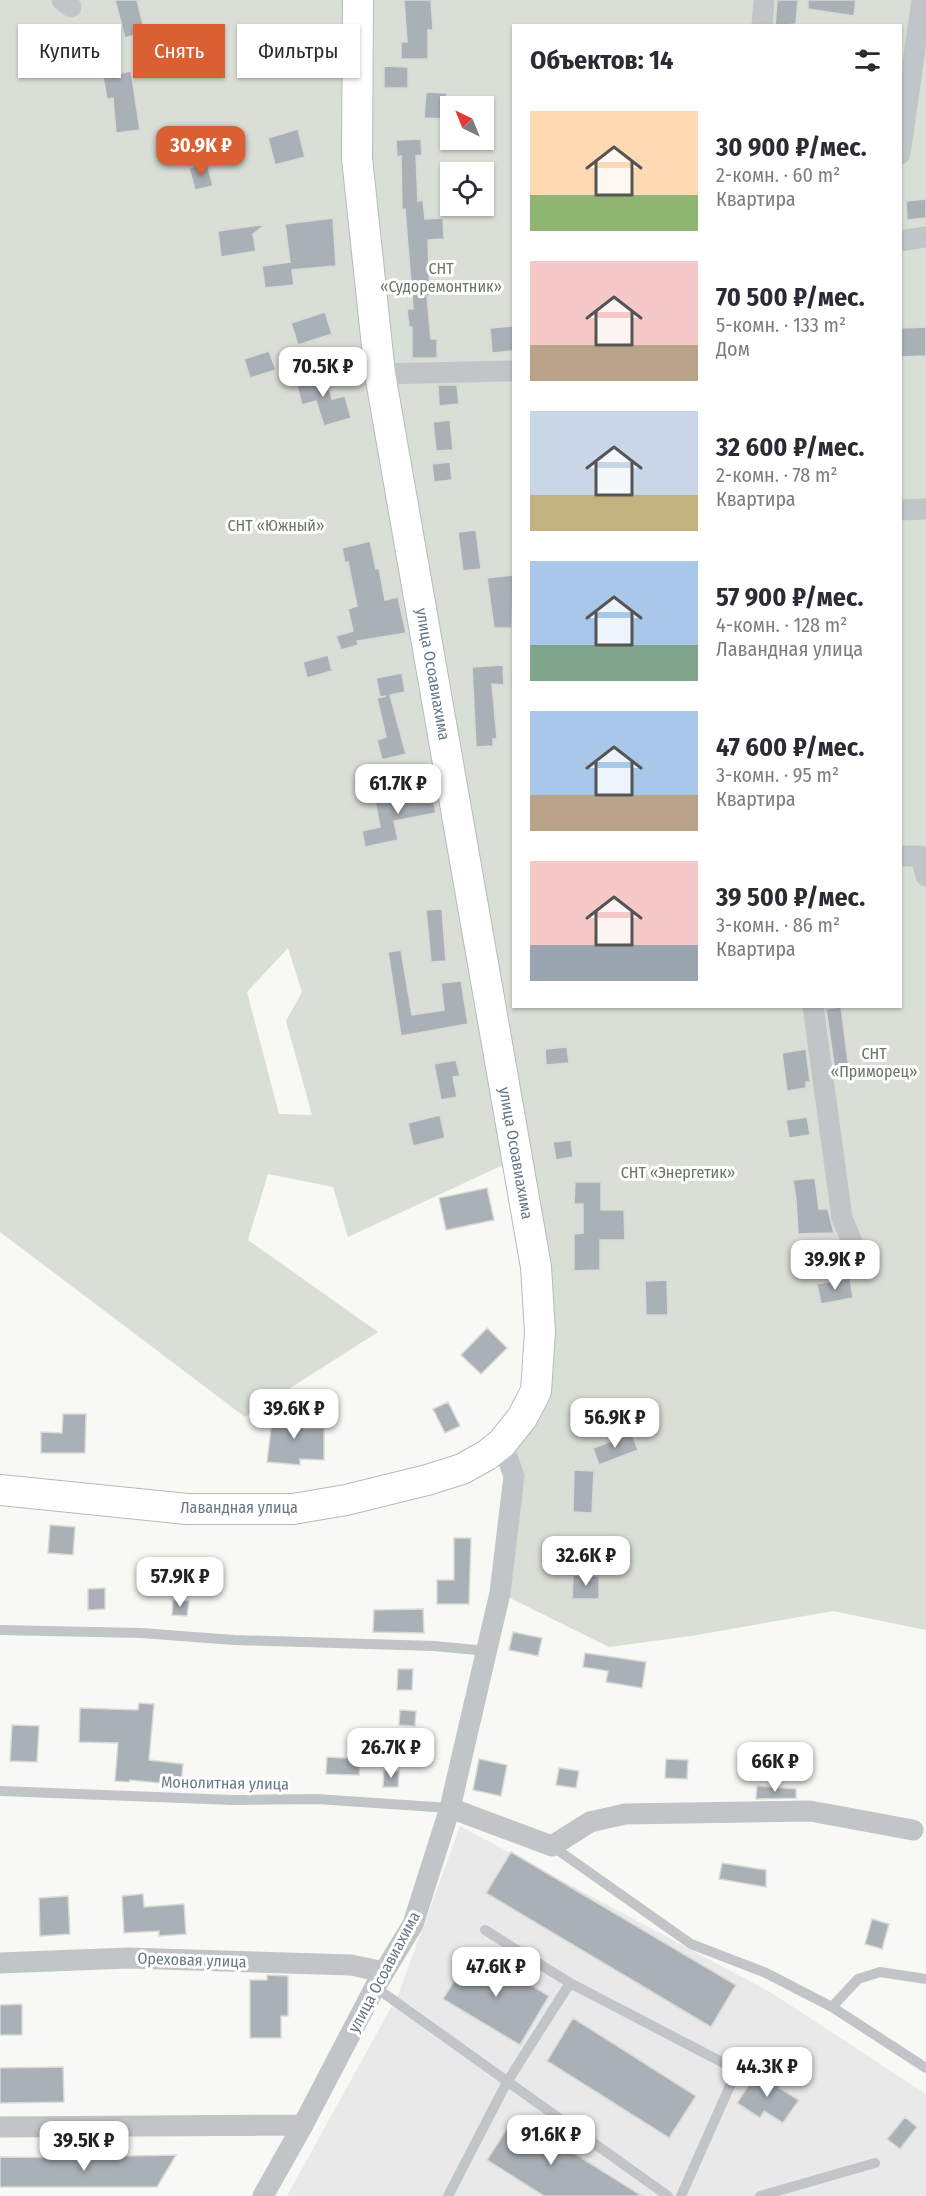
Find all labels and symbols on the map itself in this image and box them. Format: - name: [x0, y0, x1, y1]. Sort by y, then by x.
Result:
- north arrow: [440, 96, 494, 150]
- pin: 30.9K ₽: [146, 126, 256, 177]
- park label: СНТ «Судоремонтник»: [380, 259, 502, 296]
- pin: 70.5K ₽: [268, 347, 378, 398]
- park label: СНТ «Южный»: [227, 516, 325, 535]
- street label: улица Осоавиахима: [412, 606, 454, 742]
- pin: 61.7K ₽: [343, 764, 453, 815]
- park label: СНТ «Приморец»: [831, 1044, 917, 1081]
- street label: улица Осоавиахима: [495, 1085, 537, 1221]
- park label: СНТ «Энергетик»: [621, 1163, 735, 1182]
- pin: 39.9K ₽: [780, 1240, 890, 1291]
- pin: 39.6K ₽: [239, 1389, 349, 1440]
- pin: 56.9K ₽: [560, 1398, 670, 1449]
- street label: Лавандная улица: [180, 1498, 298, 1517]
- pin: 32.6K ₽: [531, 1536, 641, 1587]
- pin: 57.9K ₽: [125, 1557, 235, 1608]
- pin: 26.7K ₽: [336, 1728, 446, 1779]
- pin: 66K ₽: [733, 1742, 817, 1793]
- street label: Монолитная улица: [161, 1772, 289, 1794]
- street label: улица Осоавиахима: [344, 1908, 424, 2036]
- pin: 47.6K ₽: [441, 1947, 551, 1998]
- street label: Ореховая улица: [137, 1949, 247, 1971]
- pin: 44.3K ₽: [712, 2047, 822, 2098]
- pin: 91.6K ₽: [496, 2115, 606, 2166]
- pin: 39.5K ₽: [29, 2121, 139, 2172]

